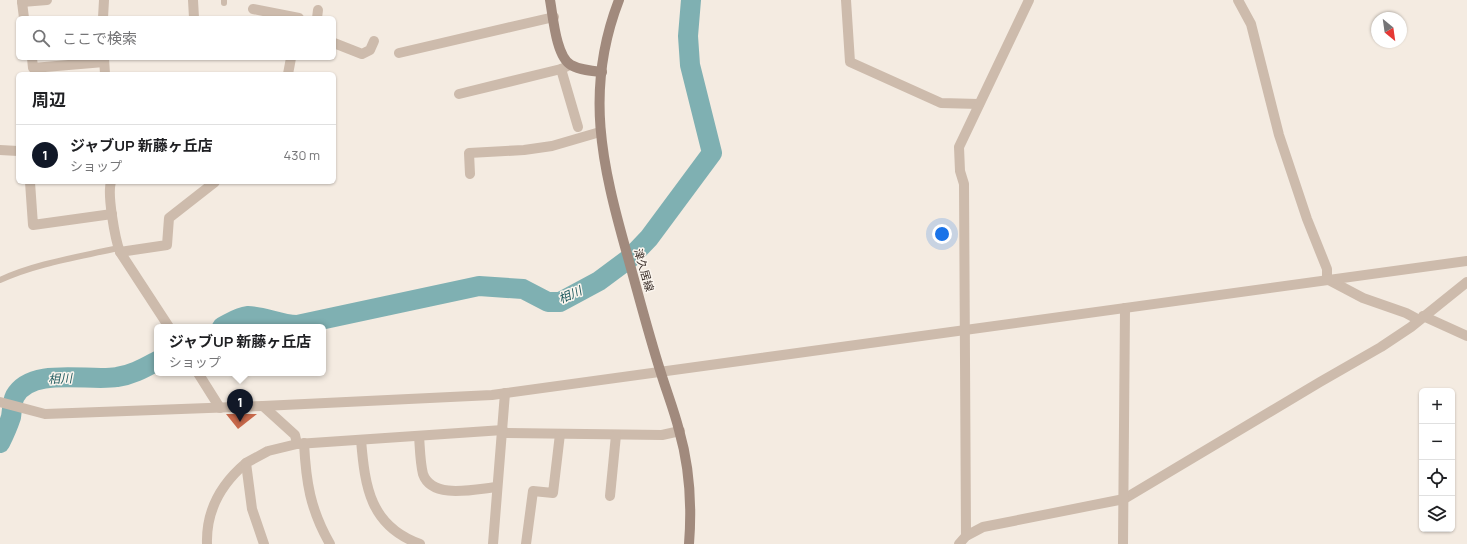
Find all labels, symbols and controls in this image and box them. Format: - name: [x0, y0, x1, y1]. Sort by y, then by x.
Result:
- north arrow: [1371, 12, 1407, 48]
- search box: [16, 16, 336, 60]
- icon: search: [30, 27, 52, 49]
- text: ここで検索: [62, 28, 137, 49]
- text: 周辺: [32, 88, 66, 111]
- text: ジャブUP 新藤ヶ丘店: [70, 135, 213, 156]
- text: 1: [42, 146, 48, 164]
- text: 430 m: [284, 146, 320, 164]
- text: ショップ: [70, 157, 122, 175]
- your location: [932, 224, 952, 244]
- street label: 津久居線: [631, 247, 658, 293]
- water label: 相川: [555, 281, 586, 307]
- popup: [154, 324, 326, 376]
- text: ジャブUP 新藤ヶ丘店: [169, 331, 311, 352]
- text: ショップ: [169, 353, 221, 371]
- water label: 相川: [48, 369, 74, 388]
- map controls: [1419, 388, 1455, 532]
- button: +: [1419, 388, 1455, 424]
- pin: 1: [227, 389, 253, 422]
- button: −: [1419, 424, 1455, 460]
- button: locate: [1419, 460, 1455, 496]
- button: layers: [1419, 496, 1455, 532]

